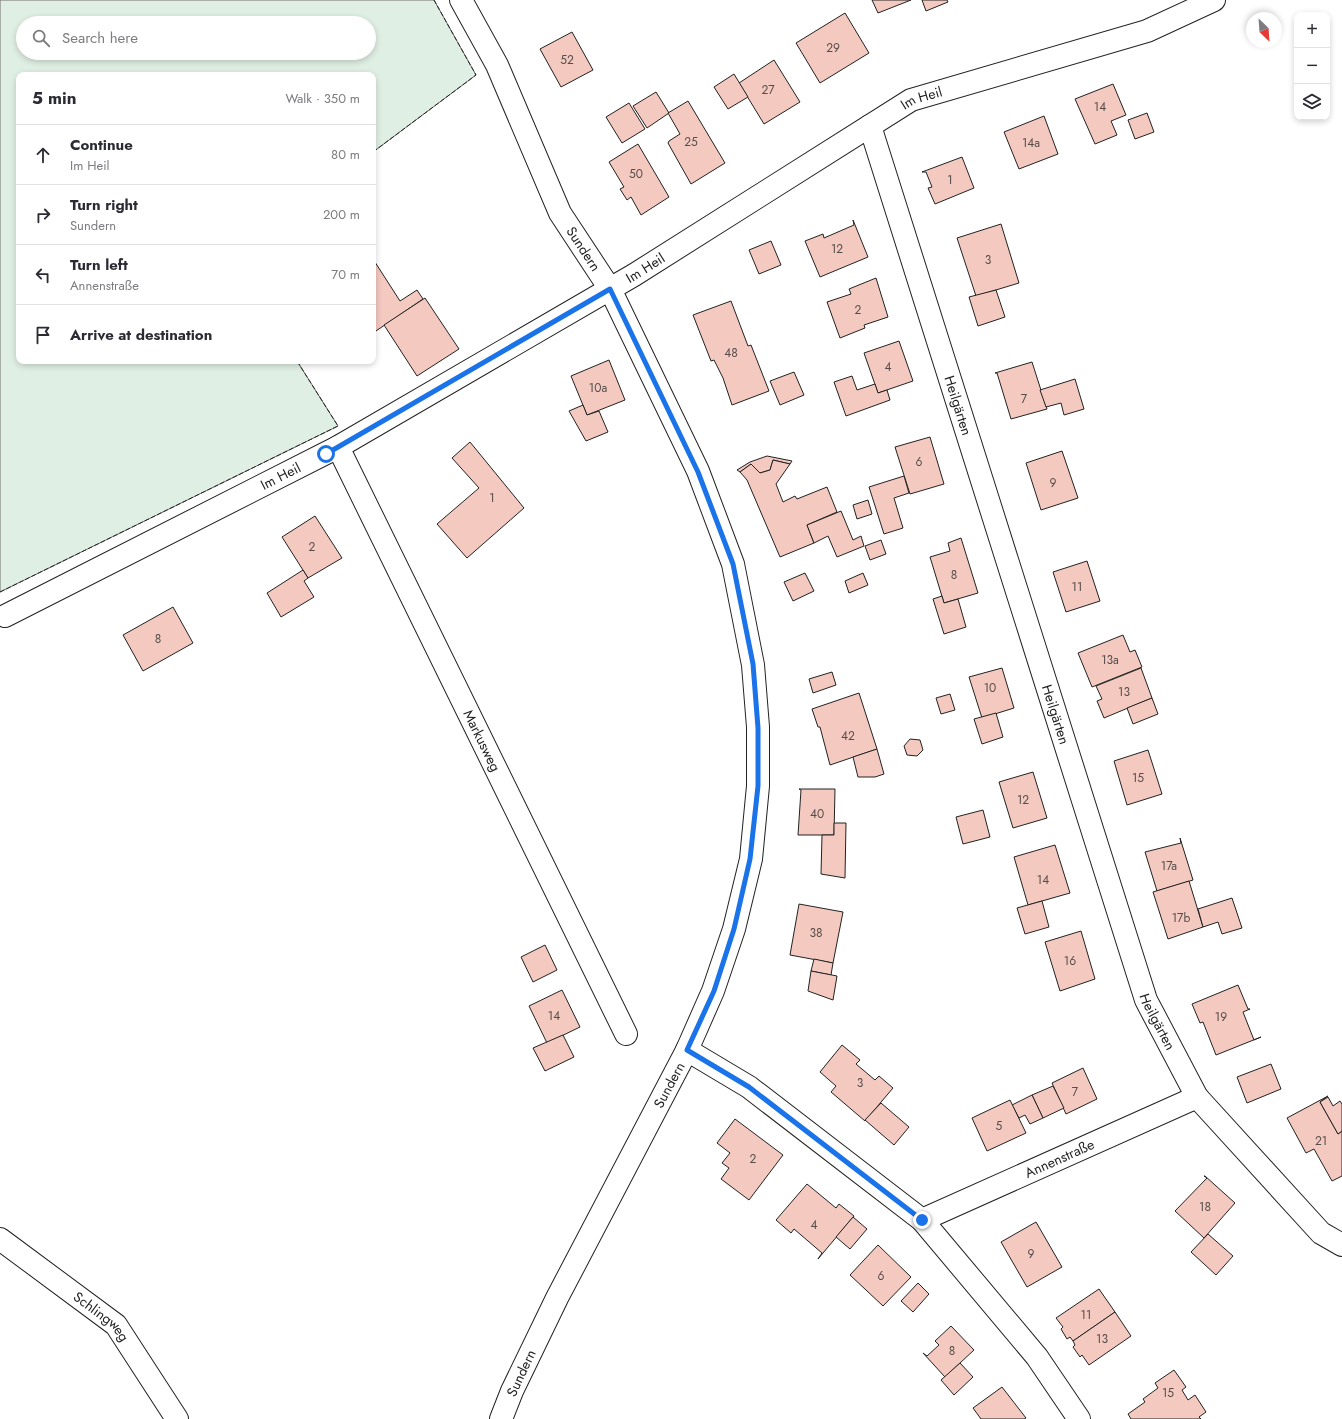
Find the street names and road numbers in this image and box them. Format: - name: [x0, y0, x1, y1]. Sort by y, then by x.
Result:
- street label: Im Heil: [897, 81, 944, 114]
- street label: Sundern: [562, 223, 606, 275]
- street label: Im Heil: [622, 248, 669, 288]
- street label: Heilgärten: [939, 373, 977, 438]
- street label: Im Heil: [257, 458, 304, 495]
- street label: Heilgärten: [1037, 682, 1075, 747]
- street label: Markusweg: [458, 706, 506, 775]
- street label: Heilgärten: [1135, 991, 1181, 1054]
- street label: Sundern: [648, 1058, 690, 1112]
- street label: Annenstraße: [1021, 1134, 1097, 1183]
- street label: Schlingweg: [69, 1287, 134, 1345]
- street label: Sundern: [501, 1346, 541, 1400]

